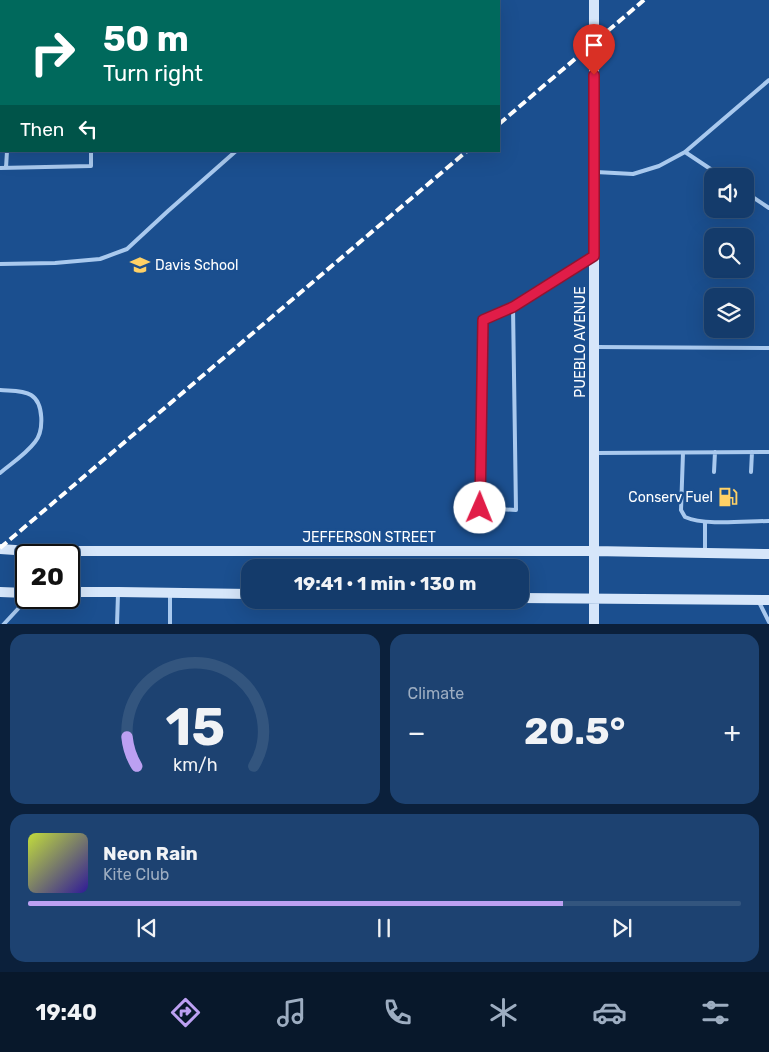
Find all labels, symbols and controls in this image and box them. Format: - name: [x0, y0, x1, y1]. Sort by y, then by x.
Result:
- text: 50 m: [103, 18, 189, 60]
- icon: right: [20, 20, 85, 85]
- pin: [573, 24, 615, 75]
- icon: arrive: [580, 31, 608, 59]
- text: Turn right: [103, 60, 203, 87]
- icon: left: [74, 115, 102, 143]
- text: Then: [20, 118, 64, 141]
- map controls: [704, 168, 754, 338]
- button: sound: [704, 168, 754, 218]
- button: search: [704, 228, 754, 278]
- school or university icon: Davis School: [129, 254, 151, 276]
- place label: Davis School: [155, 257, 238, 274]
- street label: PUEBLO AVENUE: [572, 286, 589, 398]
- button: layers: [704, 288, 754, 338]
- position arrow: [453, 481, 505, 533]
- fuel station icon: Conserv Fuel: [717, 486, 739, 508]
- place label: Conserv Fuel: [628, 489, 713, 506]
- street label: JEFFERSON STREET: [302, 529, 436, 546]
- speed limit sign: 20: [15, 544, 80, 609]
- text: 19:41 · 1 min · 130 m: [294, 572, 476, 595]
- text: Climate: [408, 684, 464, 703]
- text: 15: [165, 696, 224, 758]
- text: 20.5°: [524, 708, 625, 754]
- text: −: [408, 716, 426, 749]
- text: +: [724, 716, 741, 749]
- text: km/h: [172, 754, 217, 775]
- text: Neon Rain: [103, 842, 198, 865]
- text: Kite Club: [103, 865, 169, 884]
- icon: previous: [133, 914, 161, 942]
- icon: pause: [370, 914, 398, 942]
- icon: next: [608, 914, 636, 942]
- icon: directions: [168, 995, 203, 1030]
- icon: music: [274, 995, 309, 1030]
- icon: phone: [380, 995, 415, 1030]
- icon: climate: [486, 995, 521, 1030]
- icon: car: [592, 995, 627, 1030]
- icon: filters: [698, 995, 733, 1030]
- text: 19:40: [36, 999, 97, 1026]

